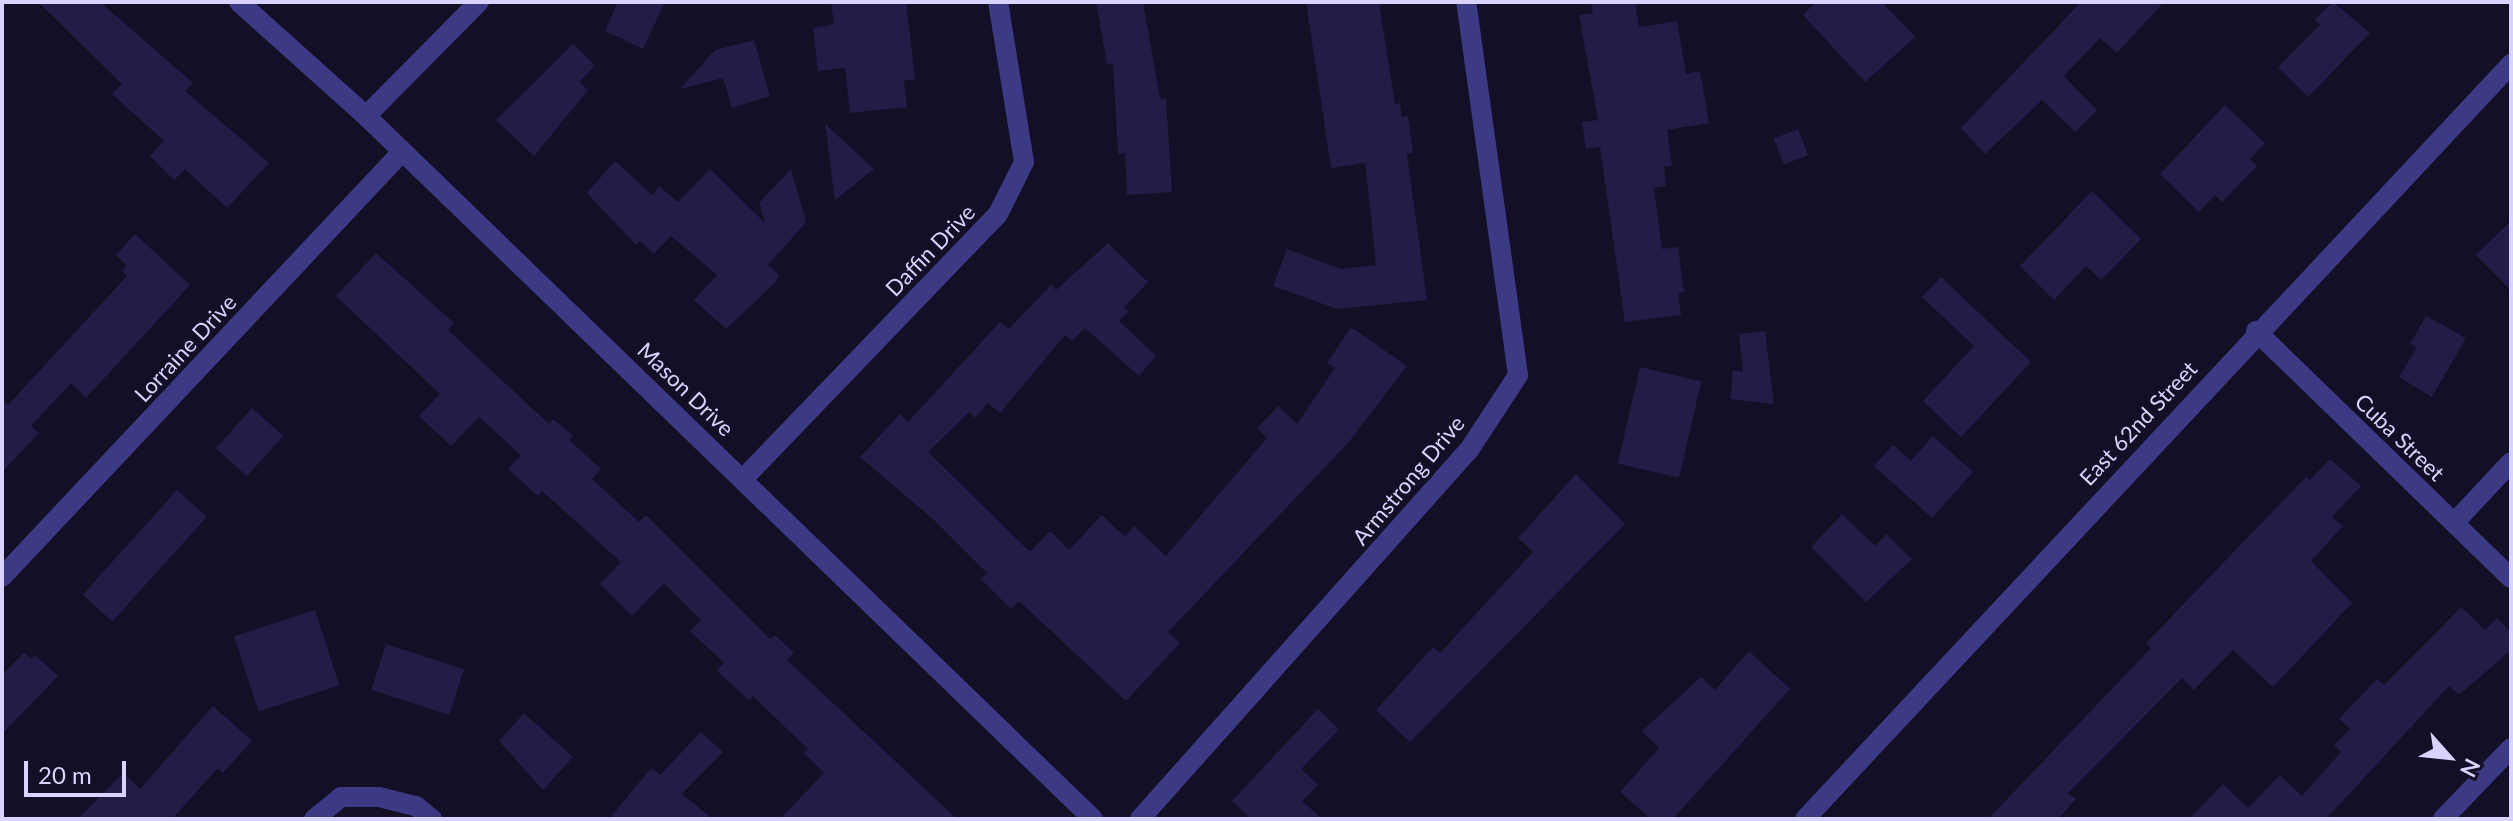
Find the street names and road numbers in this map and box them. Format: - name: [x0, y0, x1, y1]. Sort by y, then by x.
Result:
- street label: Daffin Drive: [880, 199, 980, 301]
- street label: Lorraine Drive: [129, 289, 241, 407]
- street label: Mason Drive: [632, 337, 740, 441]
- street label: East 62nd Street: [2074, 355, 2202, 491]
- street label: Cuba Street: [2350, 388, 2450, 486]
- street label: Armstrong Drive: [1346, 410, 1470, 550]

